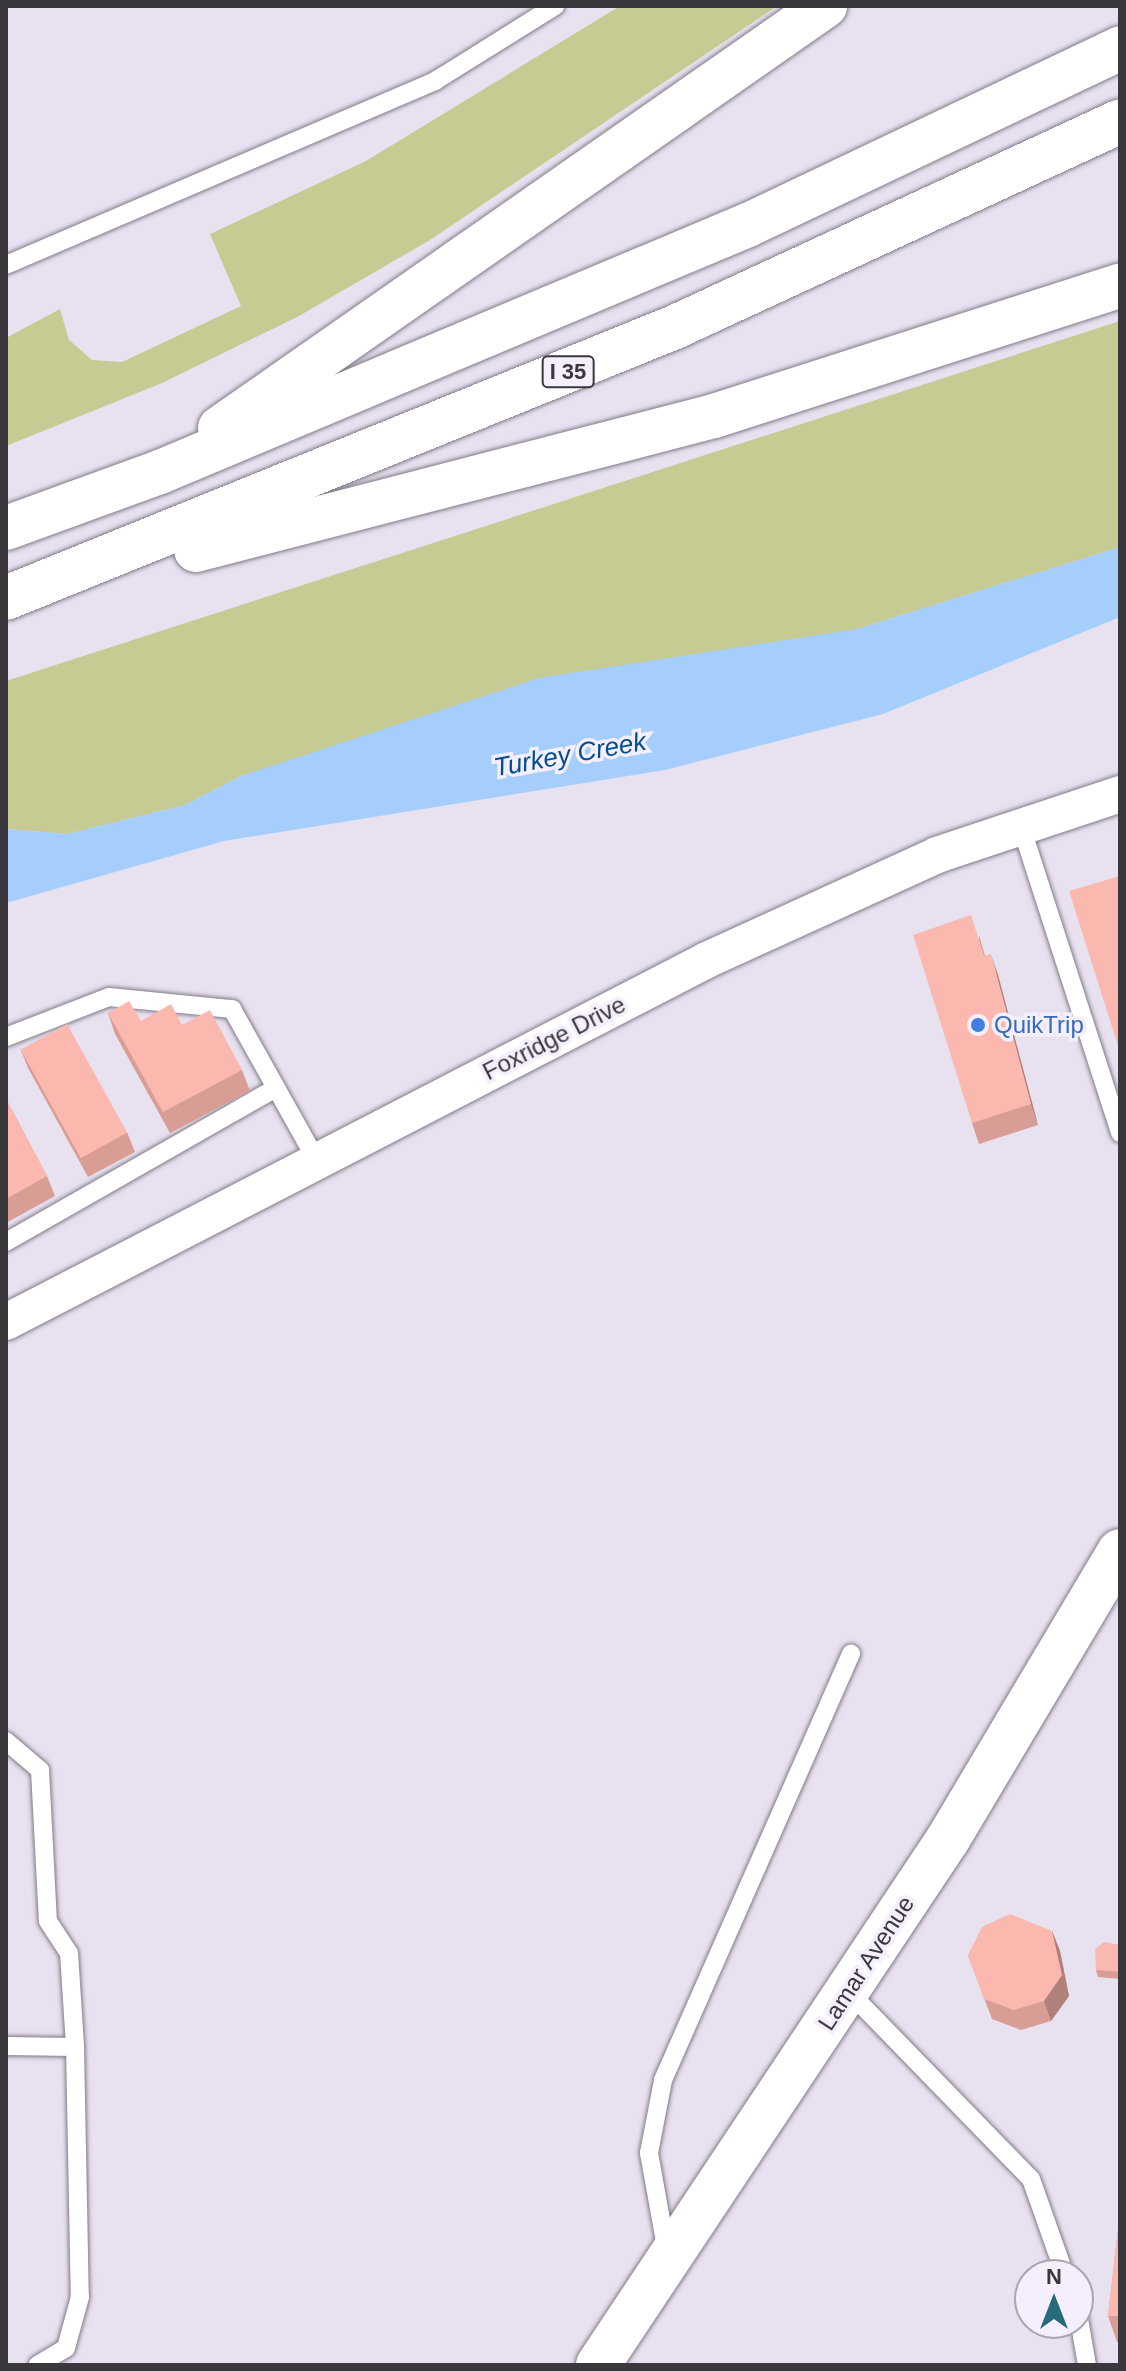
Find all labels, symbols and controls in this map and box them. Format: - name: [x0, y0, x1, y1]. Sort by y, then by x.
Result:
- road number: I 35: [540, 354, 596, 390]
- water label: Turkey Creek: [491, 726, 649, 784]
- street label: Foxridge Drive: [478, 990, 630, 1086]
- place label: QuikTrip: [994, 1011, 1084, 1039]
- marker: QuikTrip: [969, 1016, 987, 1034]
- street label: Lamar Avenue: [812, 1890, 920, 2036]
- north arrow: [1014, 2259, 1094, 2339]
- text: N: [1046, 2264, 1062, 2289]

